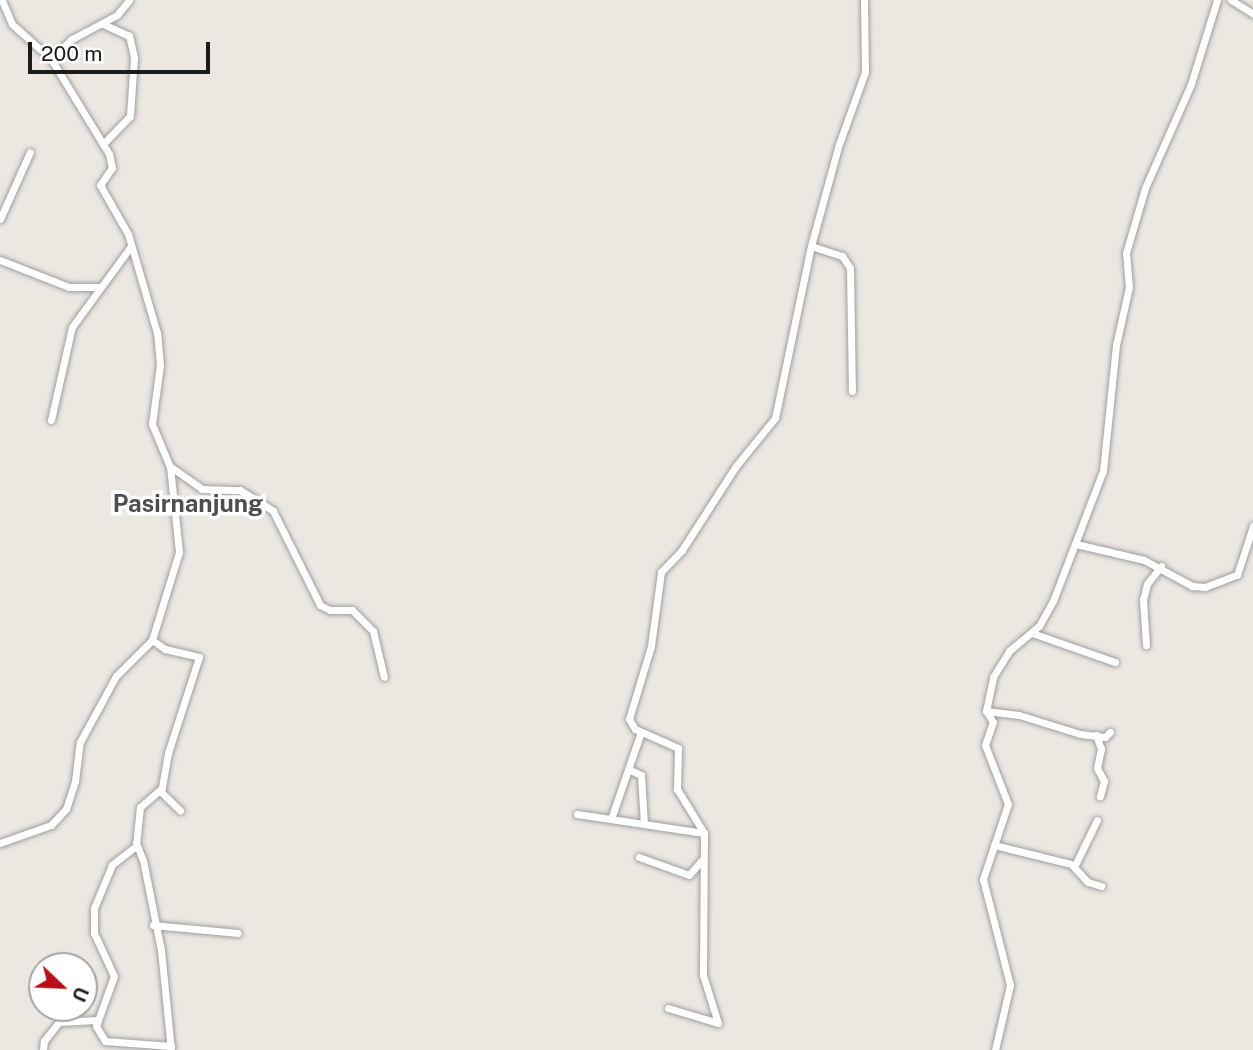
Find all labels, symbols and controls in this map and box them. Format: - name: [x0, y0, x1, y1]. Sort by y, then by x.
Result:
- scale bar: [32, 28, 214, 72]
- text: 200 m: [41, 41, 102, 66]
- district label: Pasirnanjung: [113, 490, 263, 518]
- north arrow: [28, 952, 98, 1022]
- text: U: [68, 984, 93, 1005]

